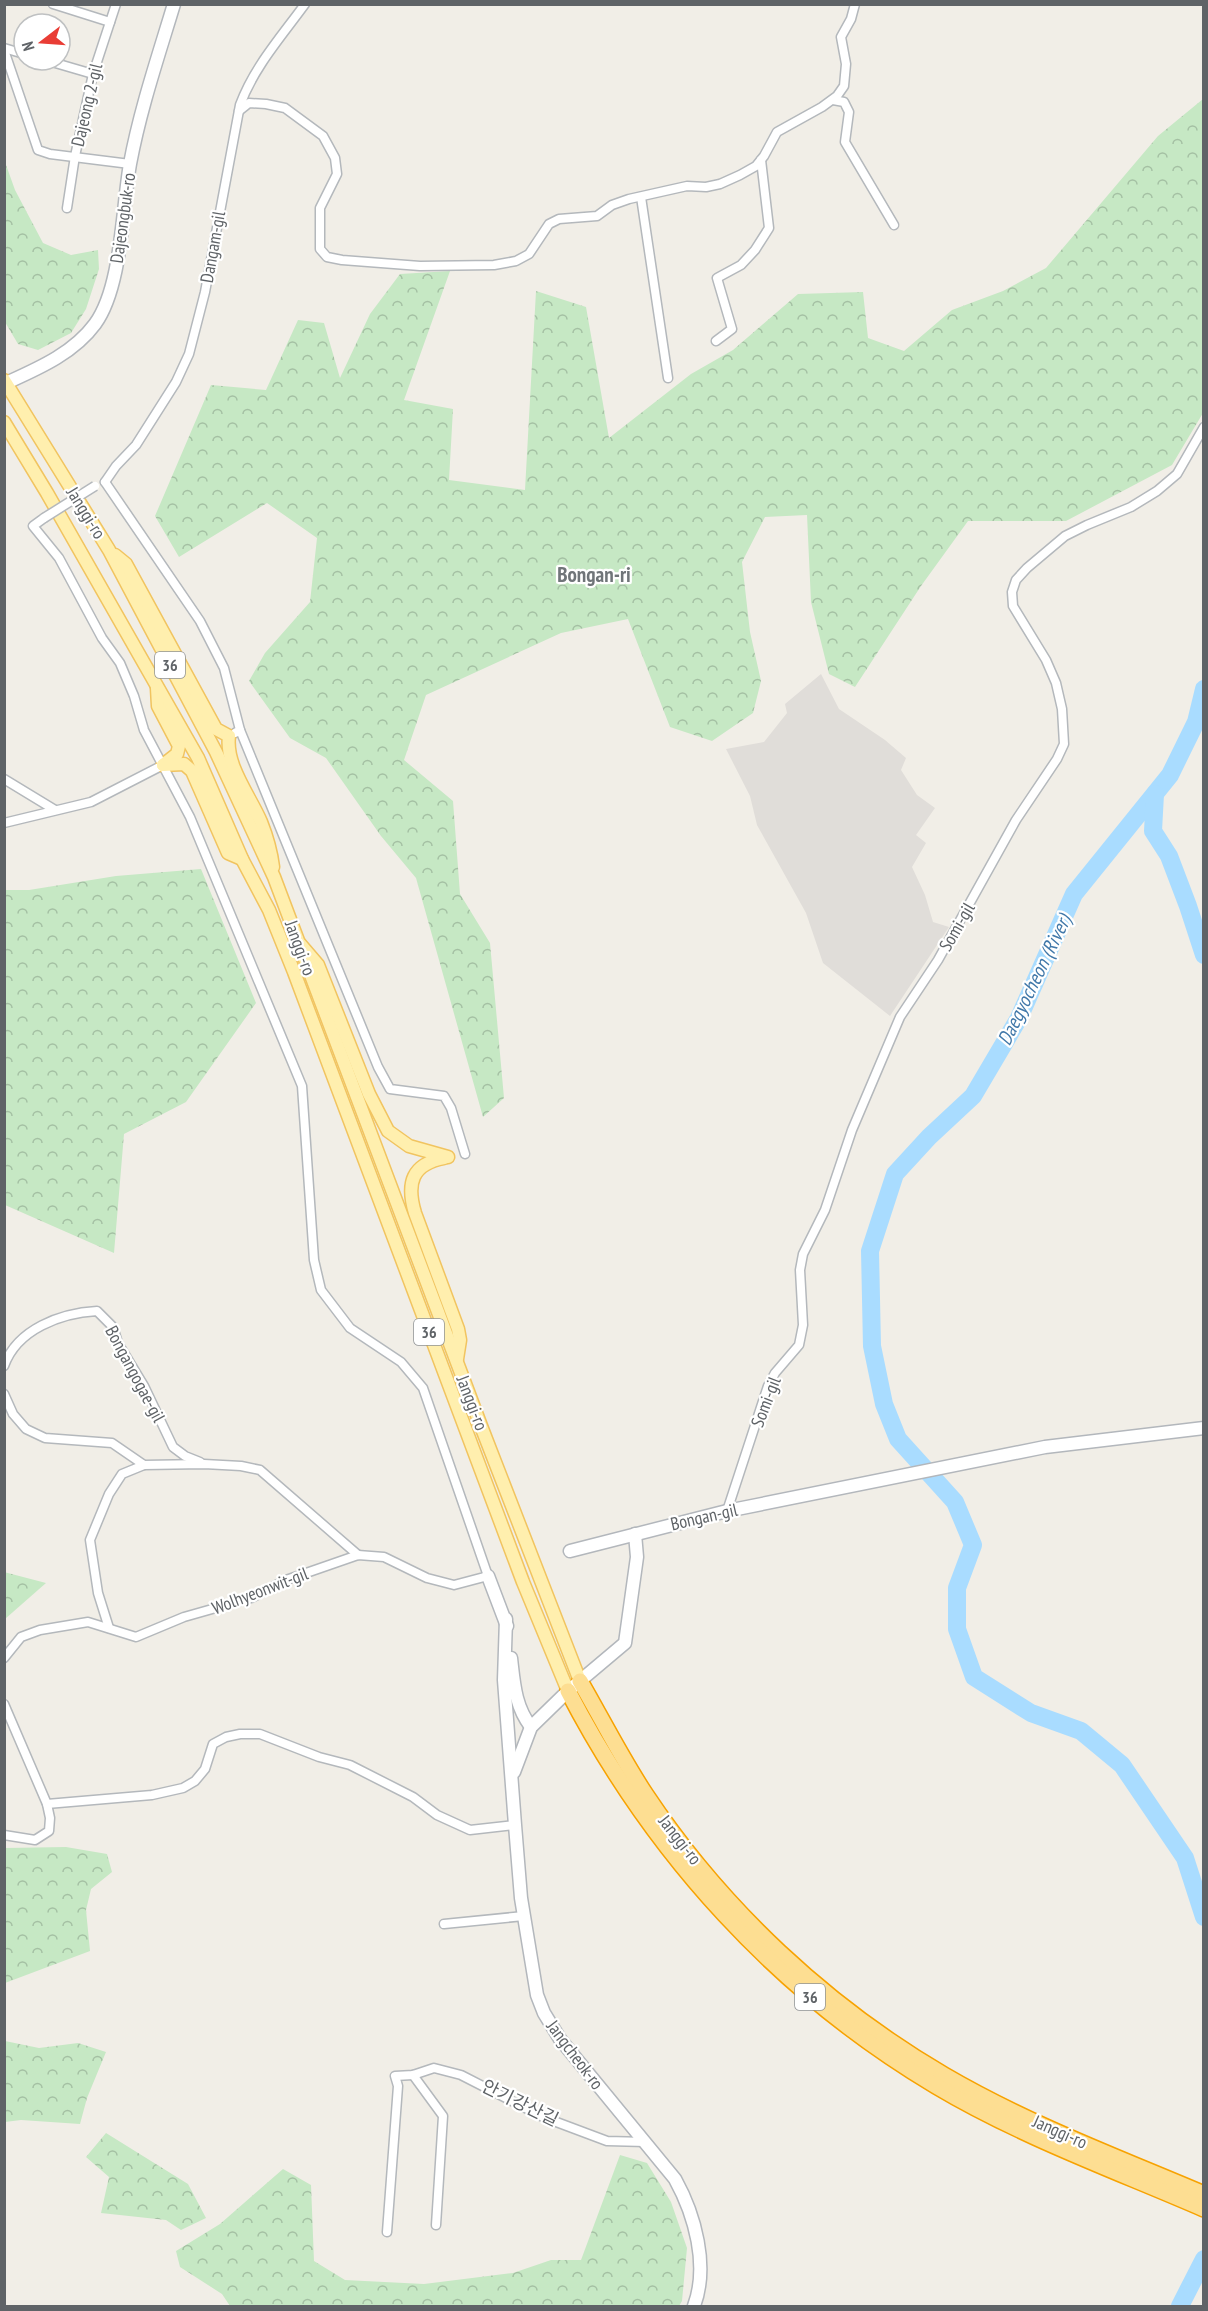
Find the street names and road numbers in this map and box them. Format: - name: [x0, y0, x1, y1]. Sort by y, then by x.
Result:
- street label: Dajeong 2-gil: [66, 60, 107, 149]
- street label: Dajeongbuk-ro: [105, 171, 140, 265]
- street label: Dangam-gil: [195, 208, 230, 285]
- street label: Janggi-ro: [61, 482, 111, 543]
- road number: 36: [155, 652, 185, 678]
- street label: Somi-gil: [934, 898, 980, 955]
- street label: Janggi-ro: [280, 916, 321, 979]
- road number: 36: [414, 1319, 444, 1345]
- street label: Bongangogae-gil: [100, 1322, 171, 1427]
- street label: Janggi-ro: [451, 1371, 493, 1434]
- street label: Somi-gil: [745, 1373, 786, 1430]
- street label: Bongan-gil: [668, 1497, 740, 1535]
- street label: Wolhyeonwit-gil: [208, 1561, 312, 1619]
- street label: Janggi-ro: [653, 1809, 707, 1869]
- road number: 36: [795, 1984, 825, 2010]
- street label: Jangcheok-ro: [541, 2015, 609, 2094]
- street label: 안기강산길: [478, 2074, 562, 2131]
- street label: Janggi-ro: [1029, 2109, 1091, 2154]

